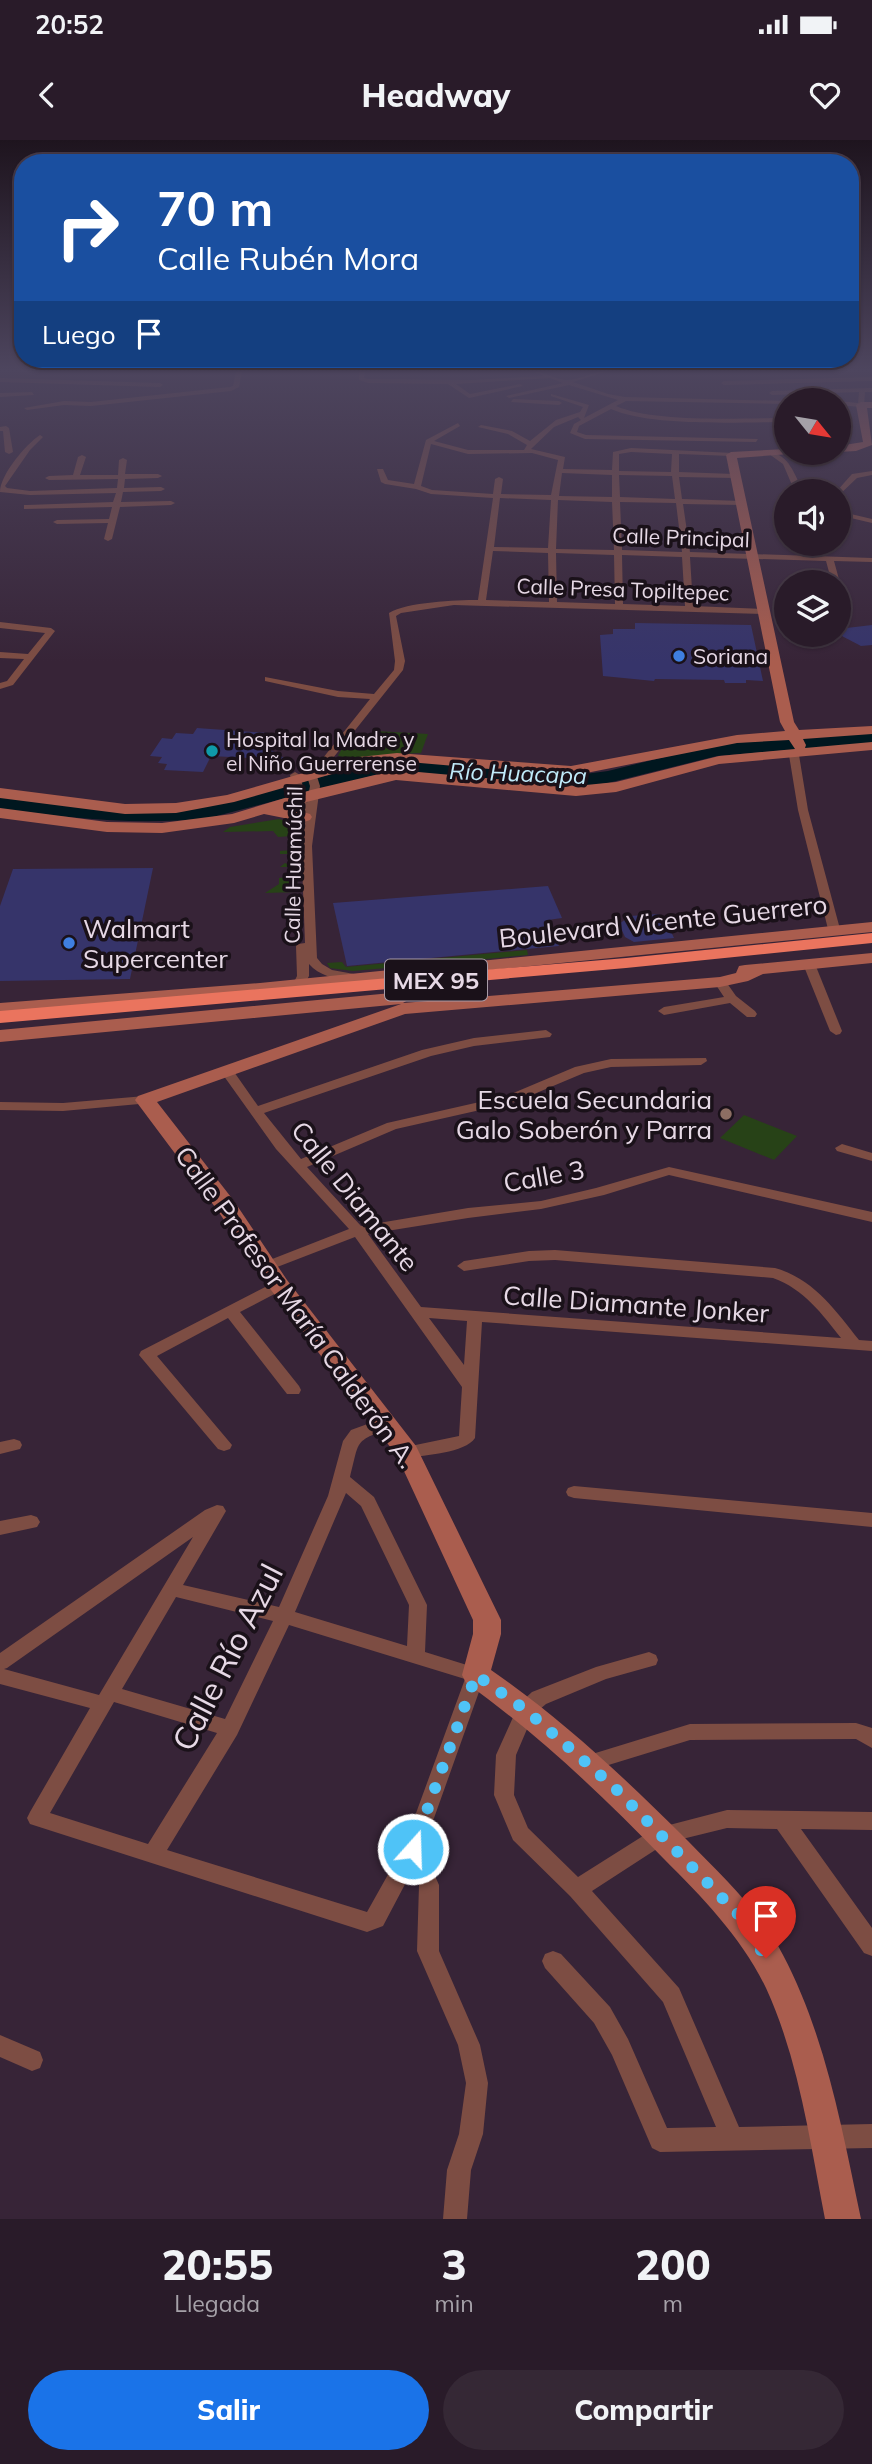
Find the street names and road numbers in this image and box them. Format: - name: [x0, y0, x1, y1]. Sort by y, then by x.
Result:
- street label: Calle Principal: [612, 522, 750, 552]
- street label: Calle Presa Topiltepec: [516, 572, 730, 606]
- street label: Calle Huamúchil: [279, 786, 307, 944]
- street label: Boulevard Vicente Guerrero: [497, 887, 829, 955]
- road number: MEX 95: [385, 960, 487, 1000]
- street label: Calle Diamante: [284, 1114, 426, 1278]
- street label: Calle Profesor María Calderón A.: [168, 1140, 424, 1474]
- street label: Calle 3: [501, 1153, 587, 1199]
- street label: Calle Diamante Jonker: [502, 1278, 771, 1330]
- street label: Calle Río Azul: [163, 1557, 291, 1757]

